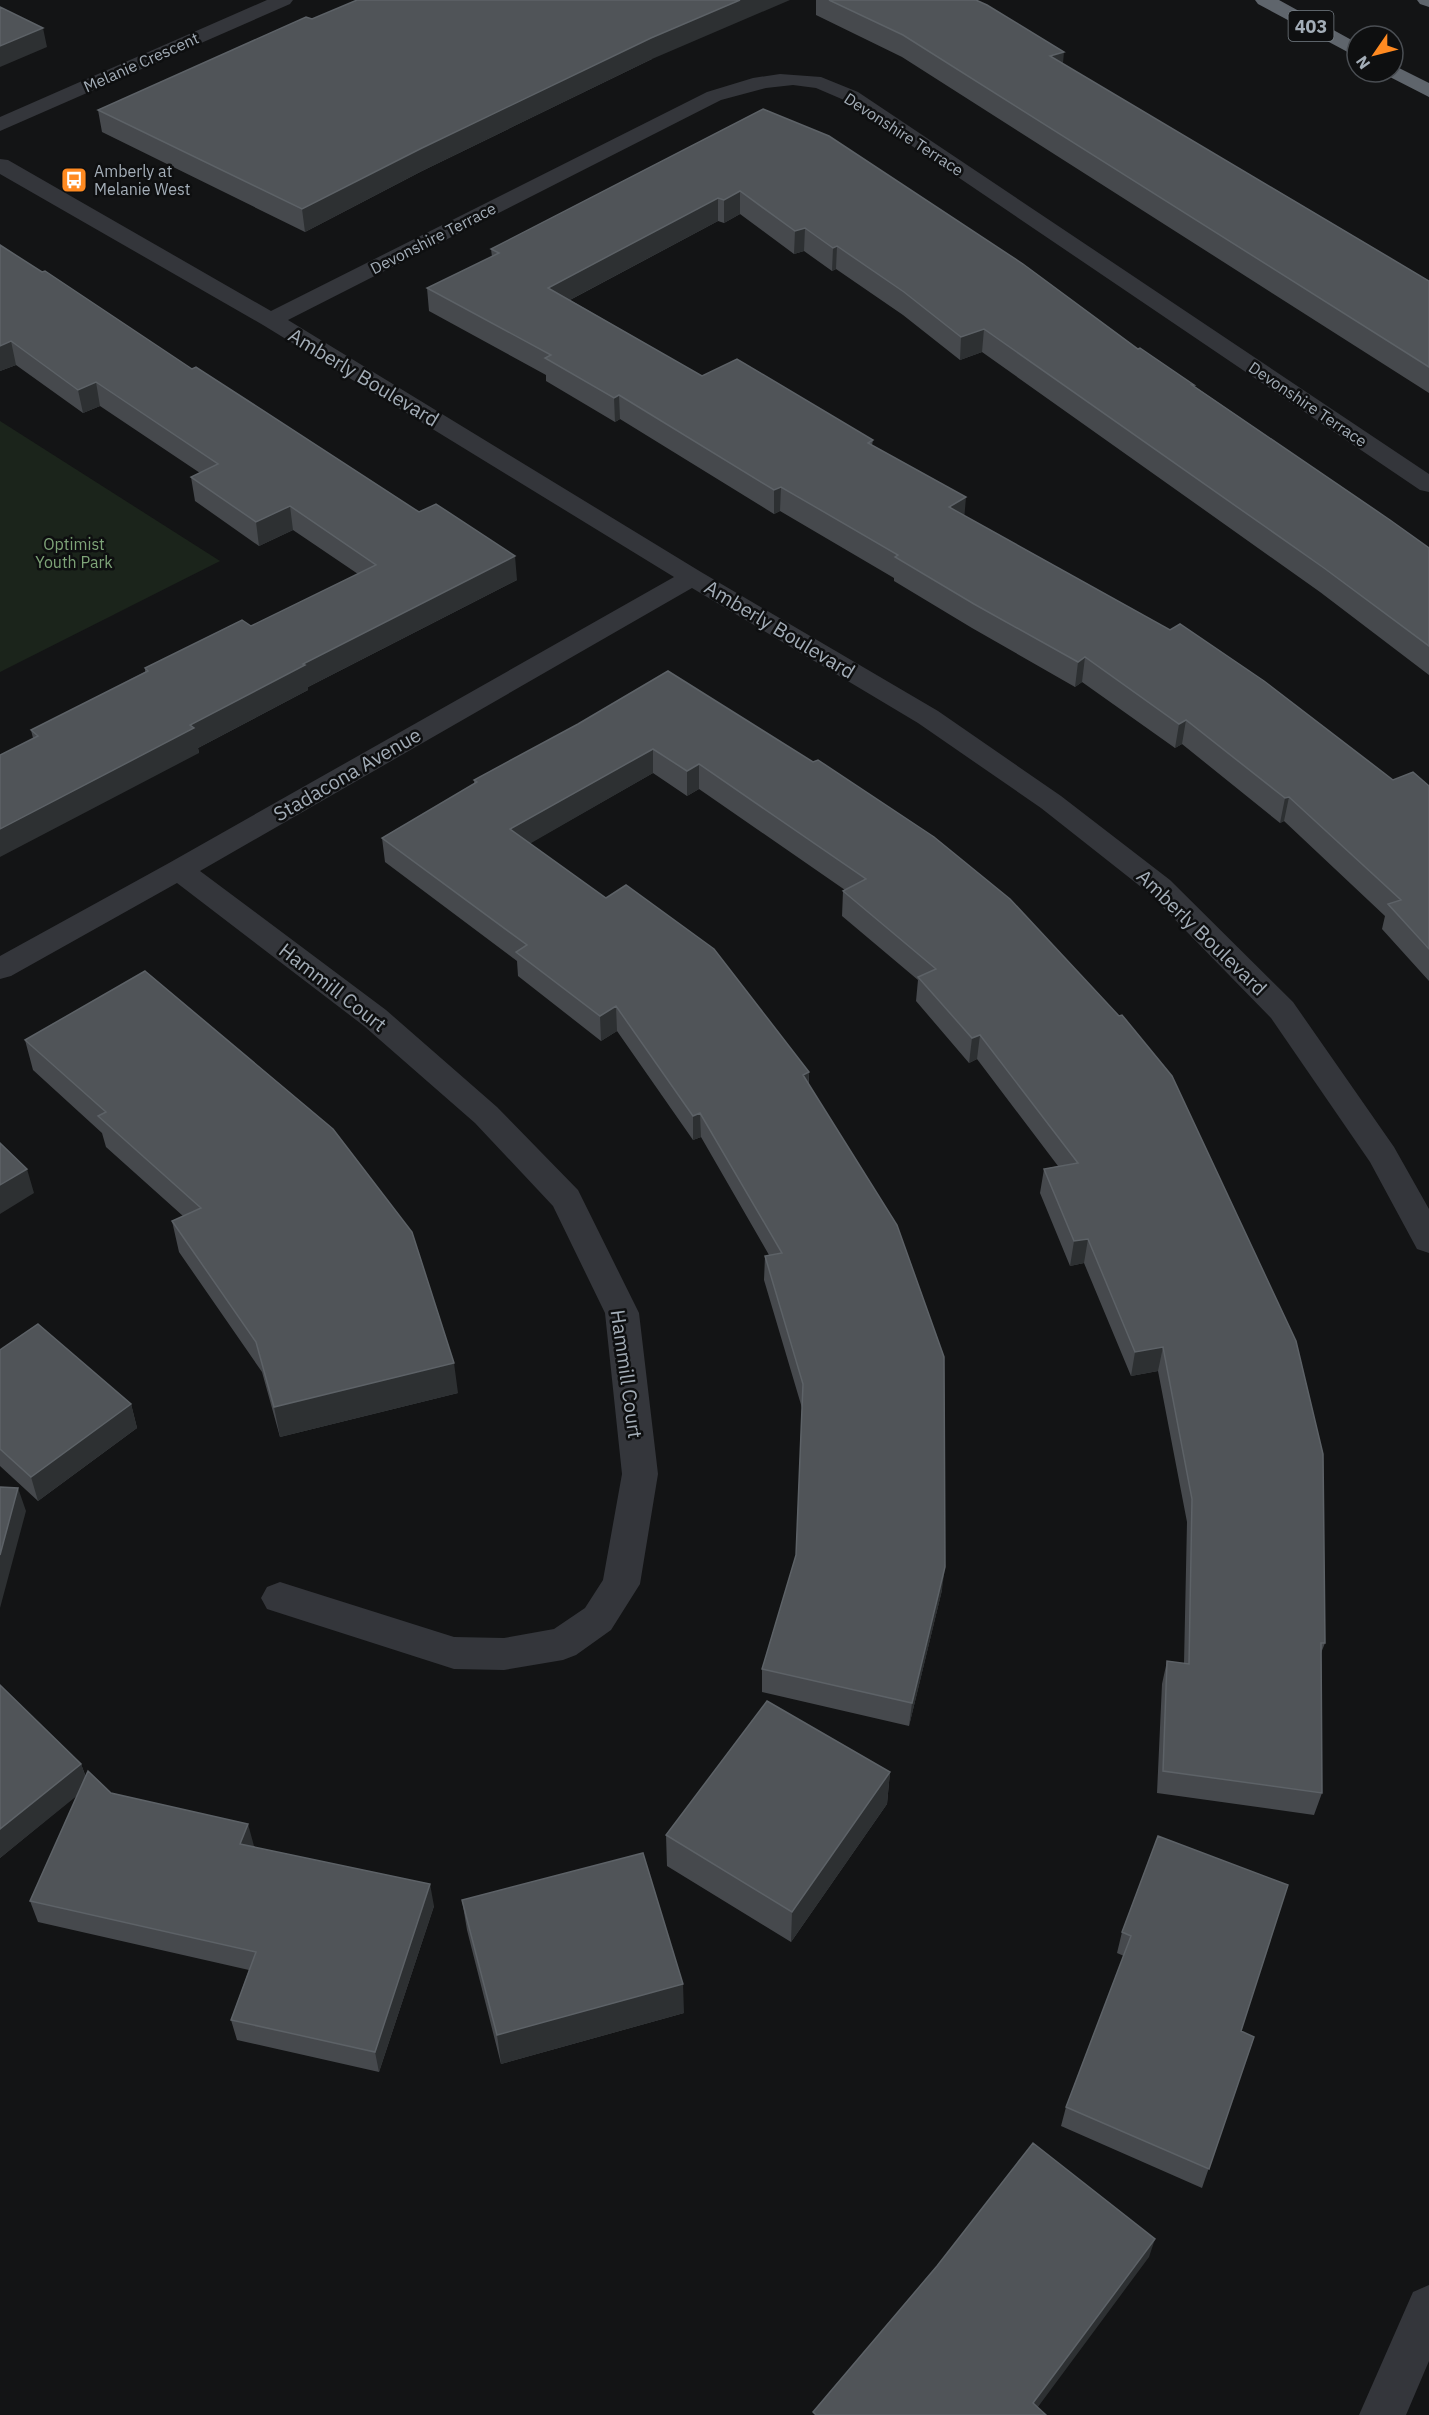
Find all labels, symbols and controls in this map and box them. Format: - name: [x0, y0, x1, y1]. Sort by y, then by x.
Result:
- road number: 403: [1288, 11, 1334, 41]
- north arrow: [1345, 24, 1405, 84]
- street label: Melanie Crescent: [80, 28, 202, 96]
- text: N: [1351, 52, 1374, 73]
- street label: Devonshire Terrace: [841, 88, 968, 180]
- place label: Amberly at Melanie West: [94, 161, 190, 199]
- bus stop icon: Amberly at Melanie West: [59, 165, 89, 195]
- street label: Devonshire Terrace: [367, 198, 499, 278]
- street label: Amberly Boulevard: [284, 321, 444, 433]
- street label: Devonshire Terrace: [1245, 357, 1371, 451]
- park label: Optimist Youth Park: [35, 534, 113, 572]
- street label: Amberly Boulevard: [700, 573, 860, 685]
- street label: Stadacona Avenue: [268, 721, 426, 827]
- street label: Amberly Boulevard: [1131, 863, 1273, 1001]
- street label: Hammill Court: [274, 936, 392, 1038]
- street label: Hammill Court: [605, 1308, 649, 1440]

